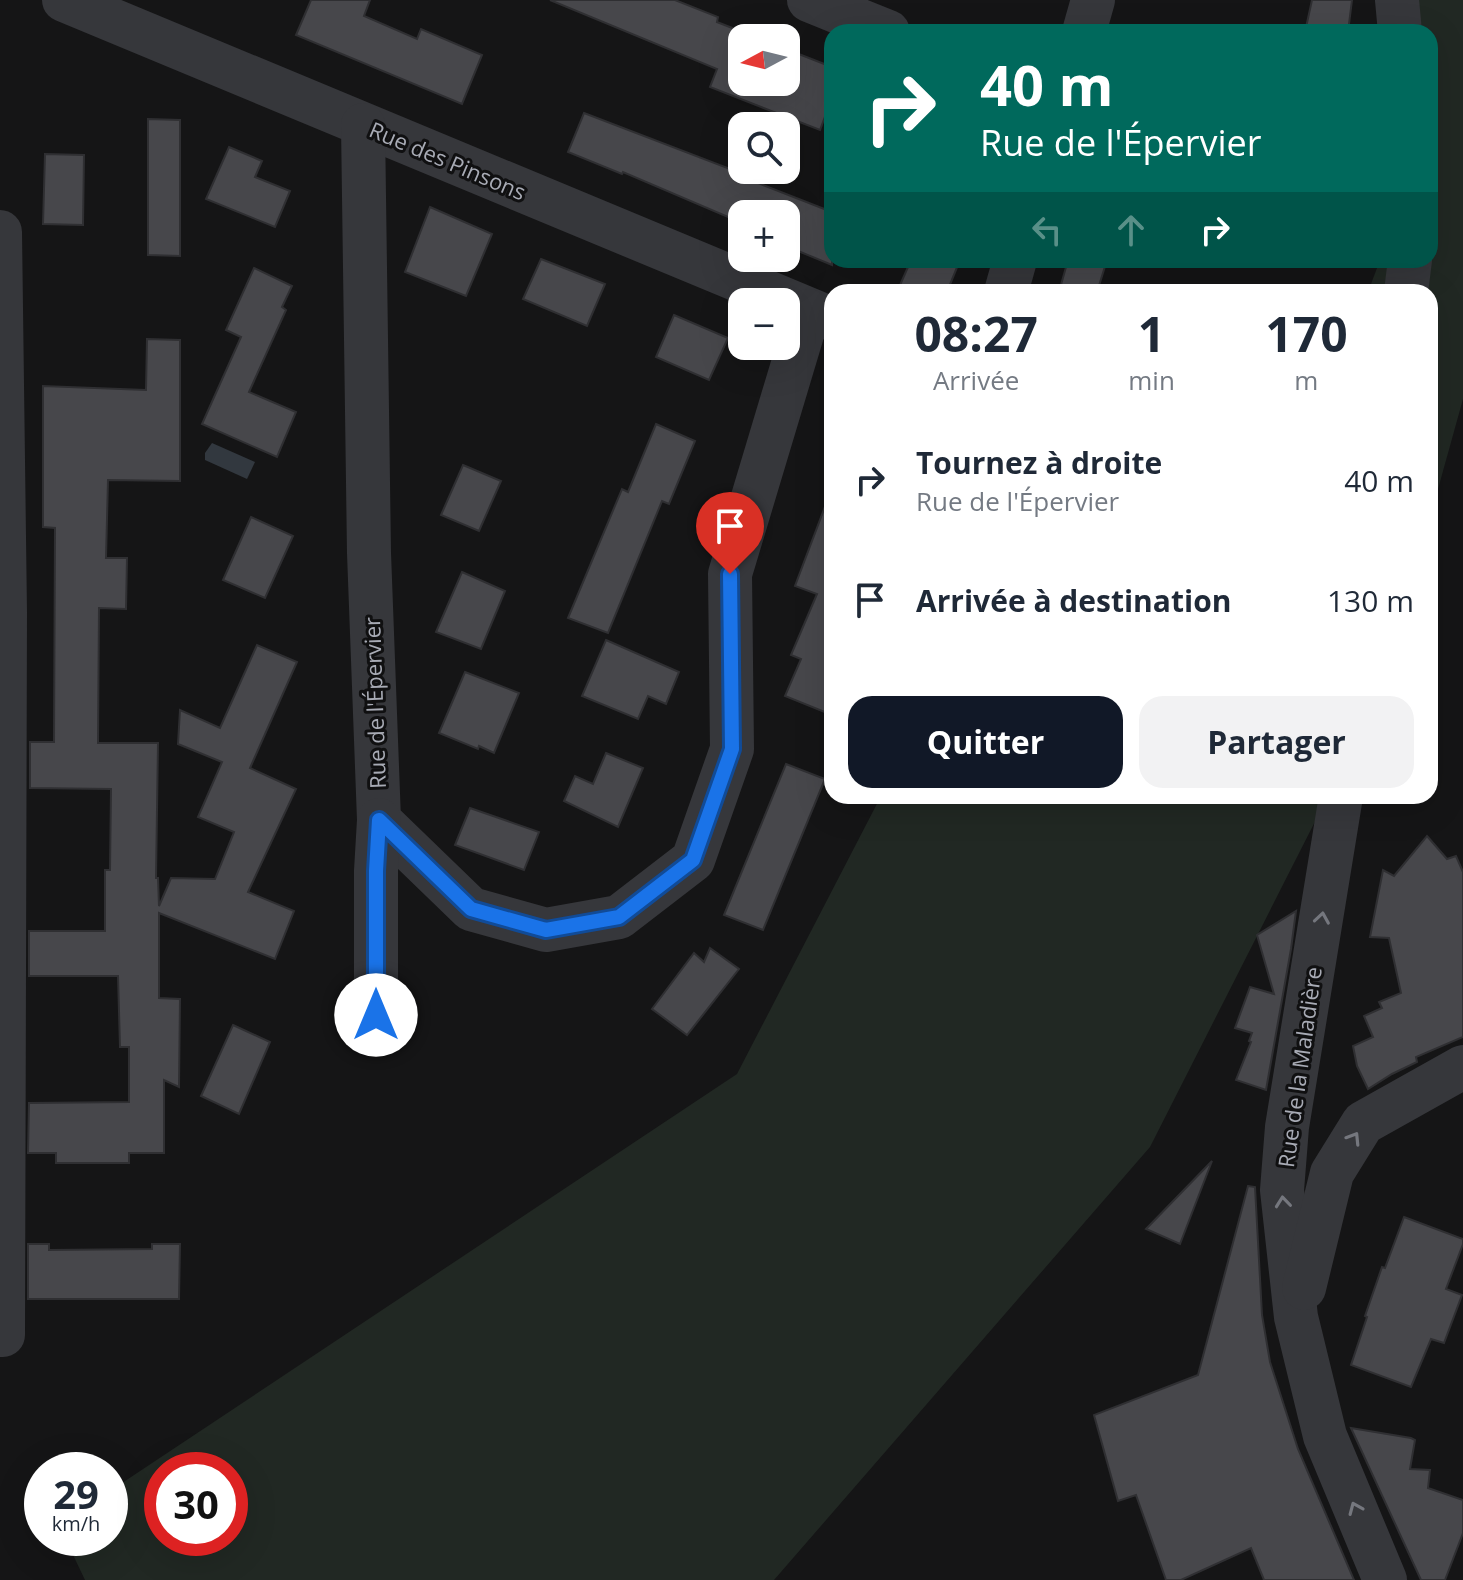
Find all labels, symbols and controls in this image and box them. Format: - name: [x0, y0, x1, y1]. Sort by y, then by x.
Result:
- north arrow: [728, 24, 800, 96]
- map controls: [728, 24, 800, 360]
- text: 40 m: [980, 46, 1114, 122]
- icon: right: [848, 56, 952, 160]
- button: search: [728, 112, 800, 184]
- street label: Rue des Pinsons: [365, 114, 531, 206]
- text: Rue de l'Épervier: [980, 118, 1261, 167]
- button: +: [728, 200, 800, 272]
- icon: left: [1025, 208, 1069, 252]
- icon: ahead: [1109, 208, 1153, 252]
- icon: right: [1193, 208, 1237, 252]
- button: −: [728, 288, 800, 360]
- text: 08:27: [914, 301, 1038, 366]
- text: 1: [1138, 301, 1165, 366]
- text: 170: [1265, 301, 1348, 366]
- text: Arrivée: [933, 362, 1019, 398]
- text: min: [1128, 362, 1175, 398]
- text: m: [1294, 362, 1318, 398]
- text: Tournez à droite: [916, 442, 1162, 483]
- icon: right: [848, 458, 892, 502]
- text: 40 m: [1344, 460, 1414, 501]
- text: Rue de l'Épervier: [916, 483, 1119, 519]
- pin: [696, 492, 764, 574]
- icon: arrive: [708, 504, 752, 548]
- icon: arrive: [848, 578, 892, 622]
- text: Arrivée à destination: [916, 580, 1231, 621]
- text: 130 m: [1327, 580, 1414, 621]
- street label: Rue de l'Épervier: [356, 617, 392, 789]
- button: Quitter: [848, 696, 1123, 788]
- button: Partager: [1139, 696, 1414, 788]
- one-way arrow: [1313, 911, 1330, 924]
- street label: Rue de la Maladière: [1270, 965, 1328, 1169]
- position arrow: [334, 973, 418, 1057]
- one-way arrow: [1344, 1132, 1359, 1147]
- one-way arrow: [1275, 1195, 1292, 1208]
- speed limit sign: 30: [144, 1452, 248, 1556]
- text: 29: [53, 1466, 99, 1521]
- one-way arrow: [1349, 1502, 1365, 1516]
- text: km/h: [52, 1510, 100, 1537]

